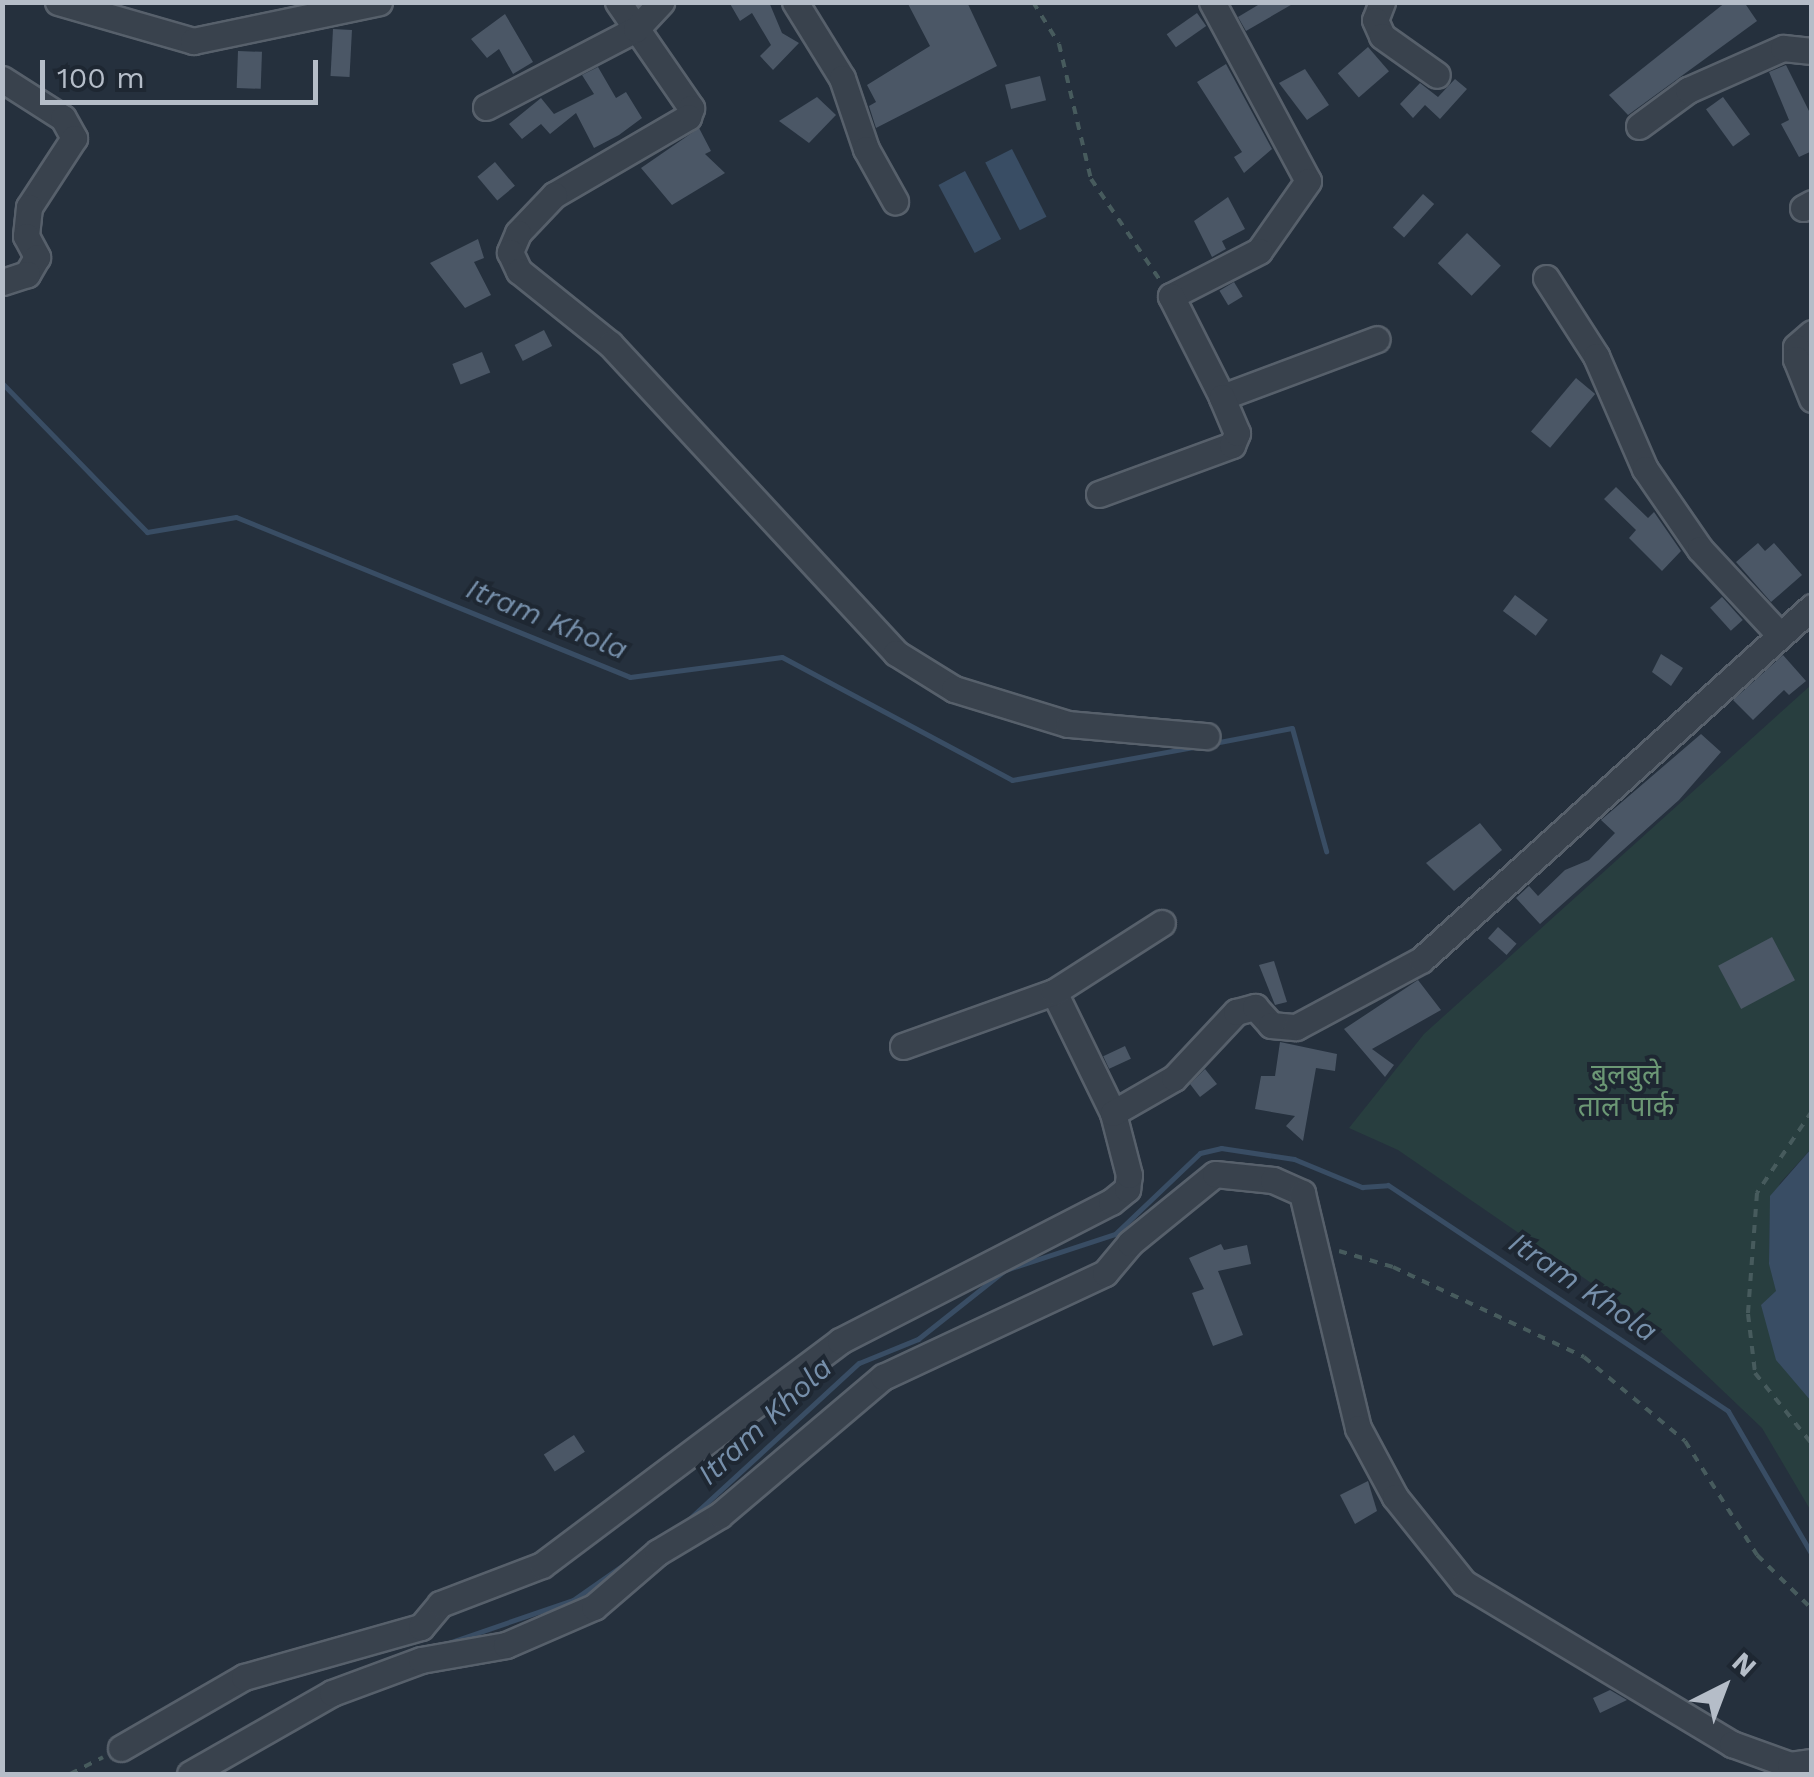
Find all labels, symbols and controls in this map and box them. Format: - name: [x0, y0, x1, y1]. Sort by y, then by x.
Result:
- scale bar: [45, 40, 322, 102]
- text: 100 m: [57, 60, 145, 95]
- water label: Itram Khola: [461, 570, 633, 668]
- park label: बुलबुले ताल पार्क: [1578, 1058, 1674, 1124]
- water label: Itram Khola: [1502, 1224, 1664, 1350]
- water label: Itram Khola: [690, 1350, 840, 1492]
- north arrow: [1674, 1637, 1774, 1737]
- text: N: [1726, 1645, 1763, 1684]

